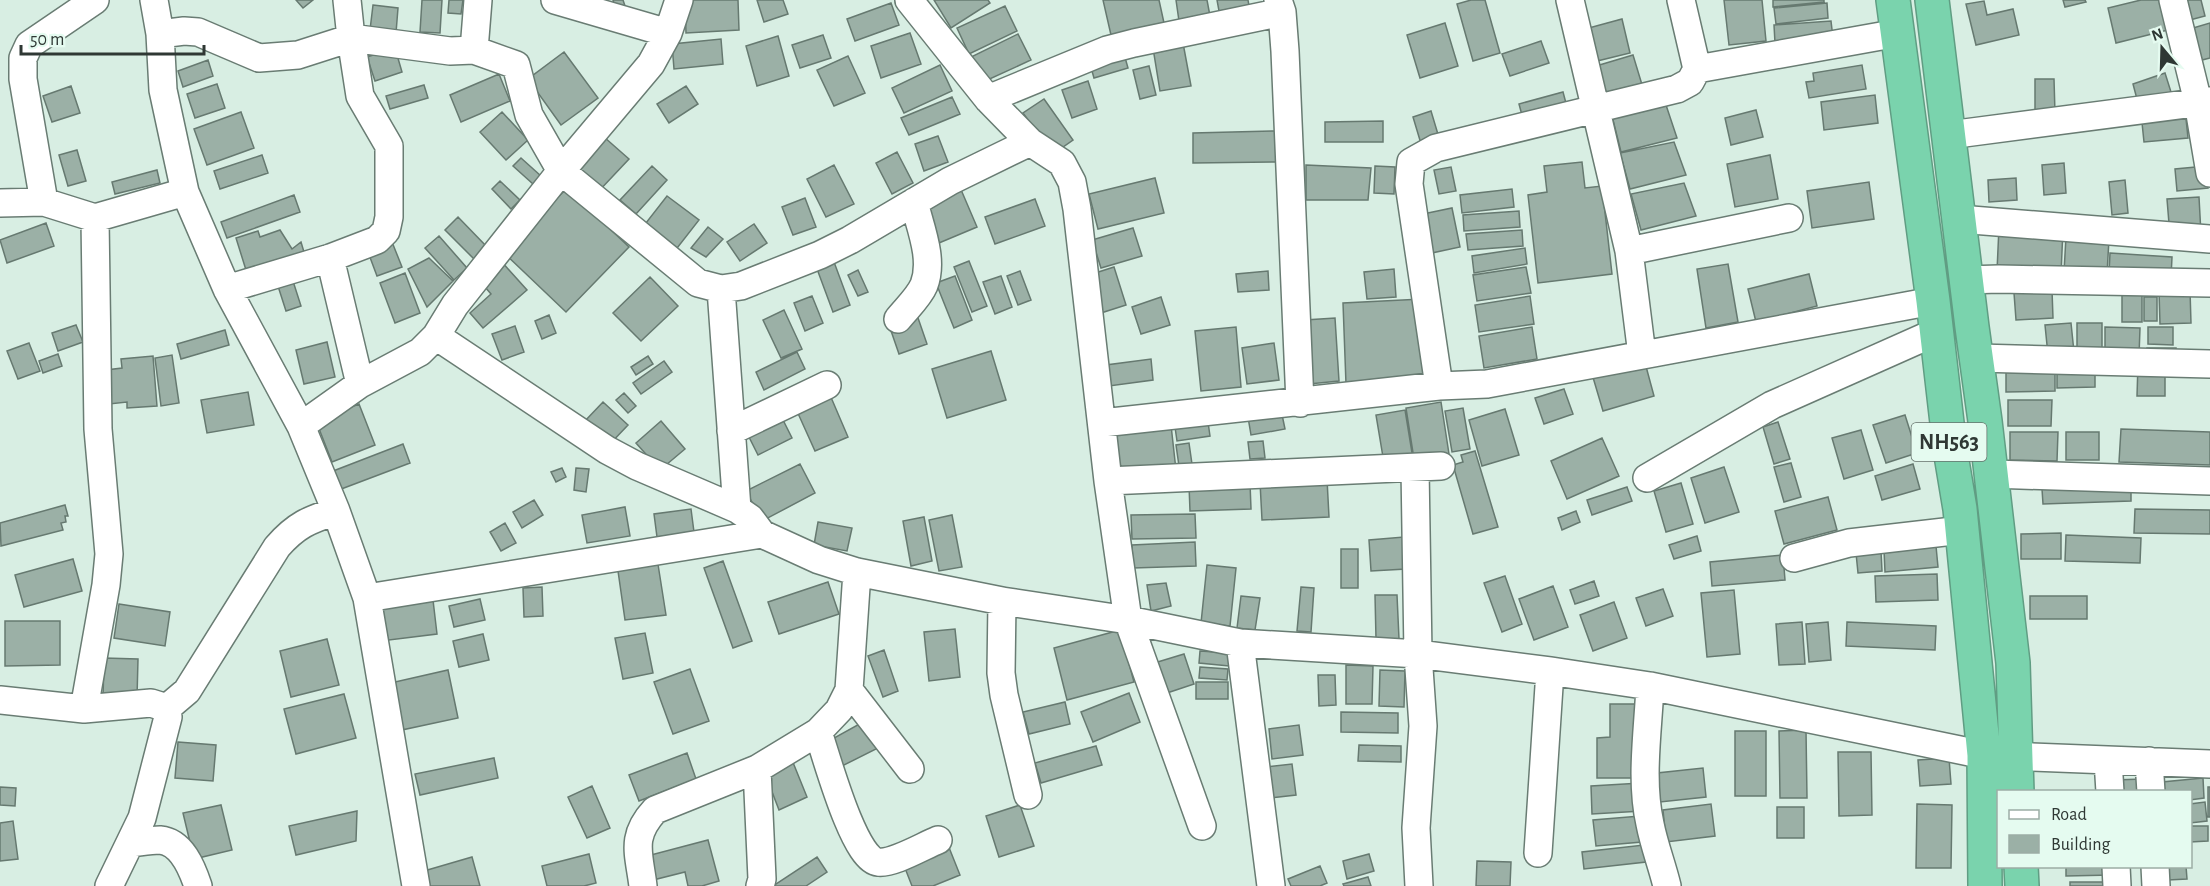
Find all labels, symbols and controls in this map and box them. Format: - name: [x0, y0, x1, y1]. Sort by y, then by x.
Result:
- scale bar: [21, 18, 204, 56]
- north arrow: [2132, 18, 2192, 78]
- text: N: [2150, 25, 2165, 44]
- text: 50 m: [30, 31, 64, 49]
- road number: NH563: [1912, 423, 1986, 461]
- legend: [1997, 790, 2192, 868]
- text: Road: [2051, 806, 2087, 824]
- text: Building: [2051, 836, 2111, 854]

